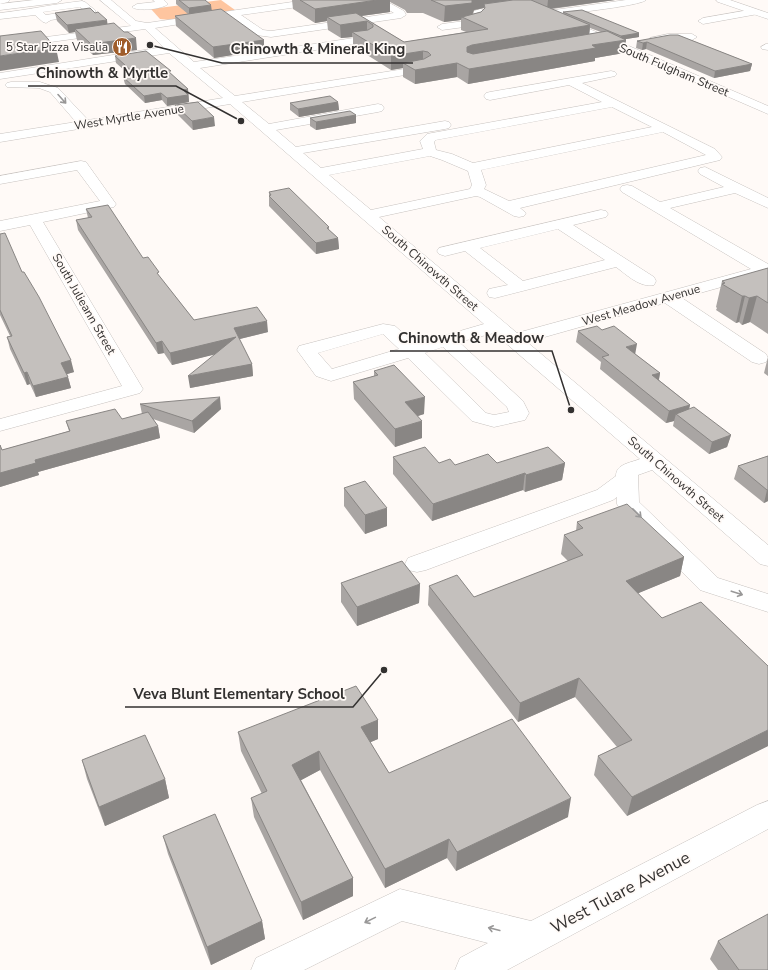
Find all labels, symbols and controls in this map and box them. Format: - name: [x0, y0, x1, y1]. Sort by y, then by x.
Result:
- restaurant icon: 5 Star Pizza Visalia: [111, 36, 133, 58]
- callout: Chinowth & Mineral King: [222, 36, 413, 63]
- place label: 5 Star Pizza Visalia: [6, 39, 108, 55]
- text: Chinowth & Mineral King: [231, 39, 405, 59]
- street label: South Fulgham Street: [617, 40, 732, 101]
- callout: Chinowth & Myrtle: [28, 59, 176, 86]
- text: Chinowth & Myrtle: [36, 63, 168, 83]
- one-way arrow: [57, 93, 66, 103]
- street label: West Myrtle Avenue: [73, 100, 185, 134]
- street label: South Chinowth Street: [378, 222, 482, 315]
- street label: South Julieann Street: [49, 251, 120, 358]
- street label: West Meadow Avenue: [580, 280, 702, 330]
- callout: Chinowth & Meadow: [390, 324, 552, 351]
- text: Chinowth & Meadow: [398, 328, 544, 348]
- street label: South Chinowth Street: [624, 433, 728, 526]
- one-way arrow: [632, 508, 642, 518]
- one-way arrow: [730, 590, 743, 597]
- callout: Veva Blunt Elementary School: [125, 680, 353, 707]
- text: Veva Blunt Elementary School: [132, 684, 345, 704]
- street label: West Tulare Avenue: [546, 846, 694, 939]
- one-way arrow: [365, 917, 377, 924]
- one-way arrow: [488, 925, 501, 932]

